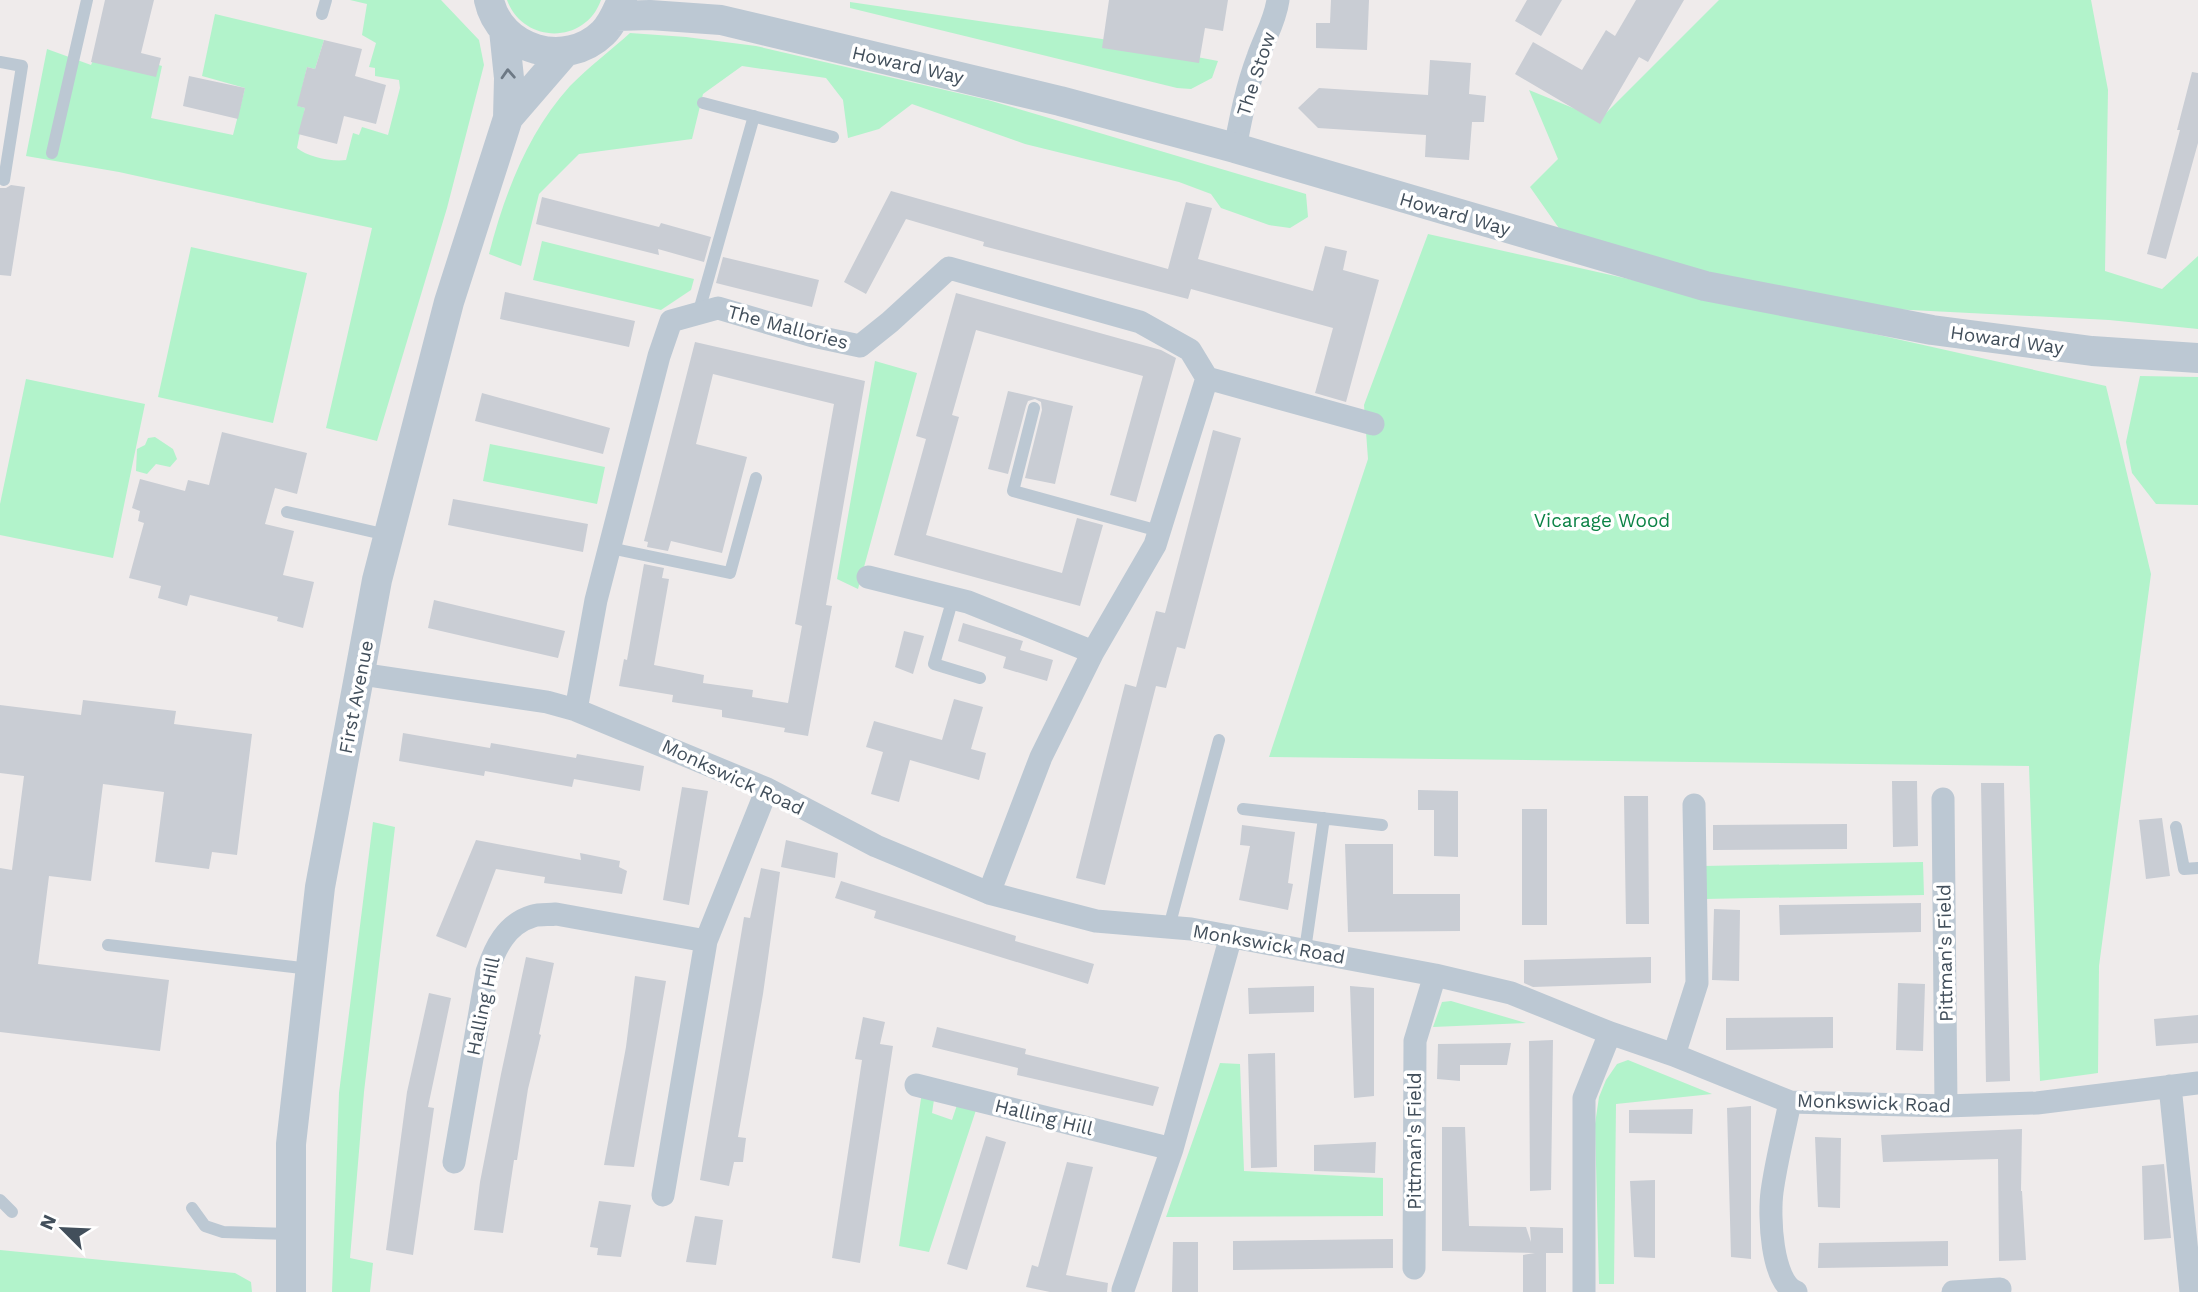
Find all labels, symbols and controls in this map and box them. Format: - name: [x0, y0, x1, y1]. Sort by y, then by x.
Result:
- street label: The Stow: [1232, 29, 1280, 119]
- street label: Howard Way: [850, 41, 966, 89]
- one-way arrow: [501, 68, 516, 79]
- street label: Howard Way: [1397, 187, 1513, 241]
- street label: The Mallories: [725, 300, 851, 354]
- street label: Howard Way: [1949, 321, 2065, 359]
- park label: Vicarage Wood: [1534, 509, 1670, 532]
- street label: First Avenue: [334, 638, 378, 756]
- street label: Monkswick Road: [658, 734, 808, 820]
- street label: Pittman's Field: [1932, 884, 1958, 1022]
- street label: Monkswick Road: [1191, 919, 1347, 969]
- street label: Halling Hill: [461, 954, 505, 1057]
- street label: Pittman's Field: [1403, 1072, 1426, 1210]
- street label: Monkswick Road: [1797, 1089, 1951, 1117]
- street label: Halling Hill: [993, 1094, 1096, 1140]
- north arrow: [28, 1194, 98, 1264]
- text: N: [35, 1211, 61, 1233]

